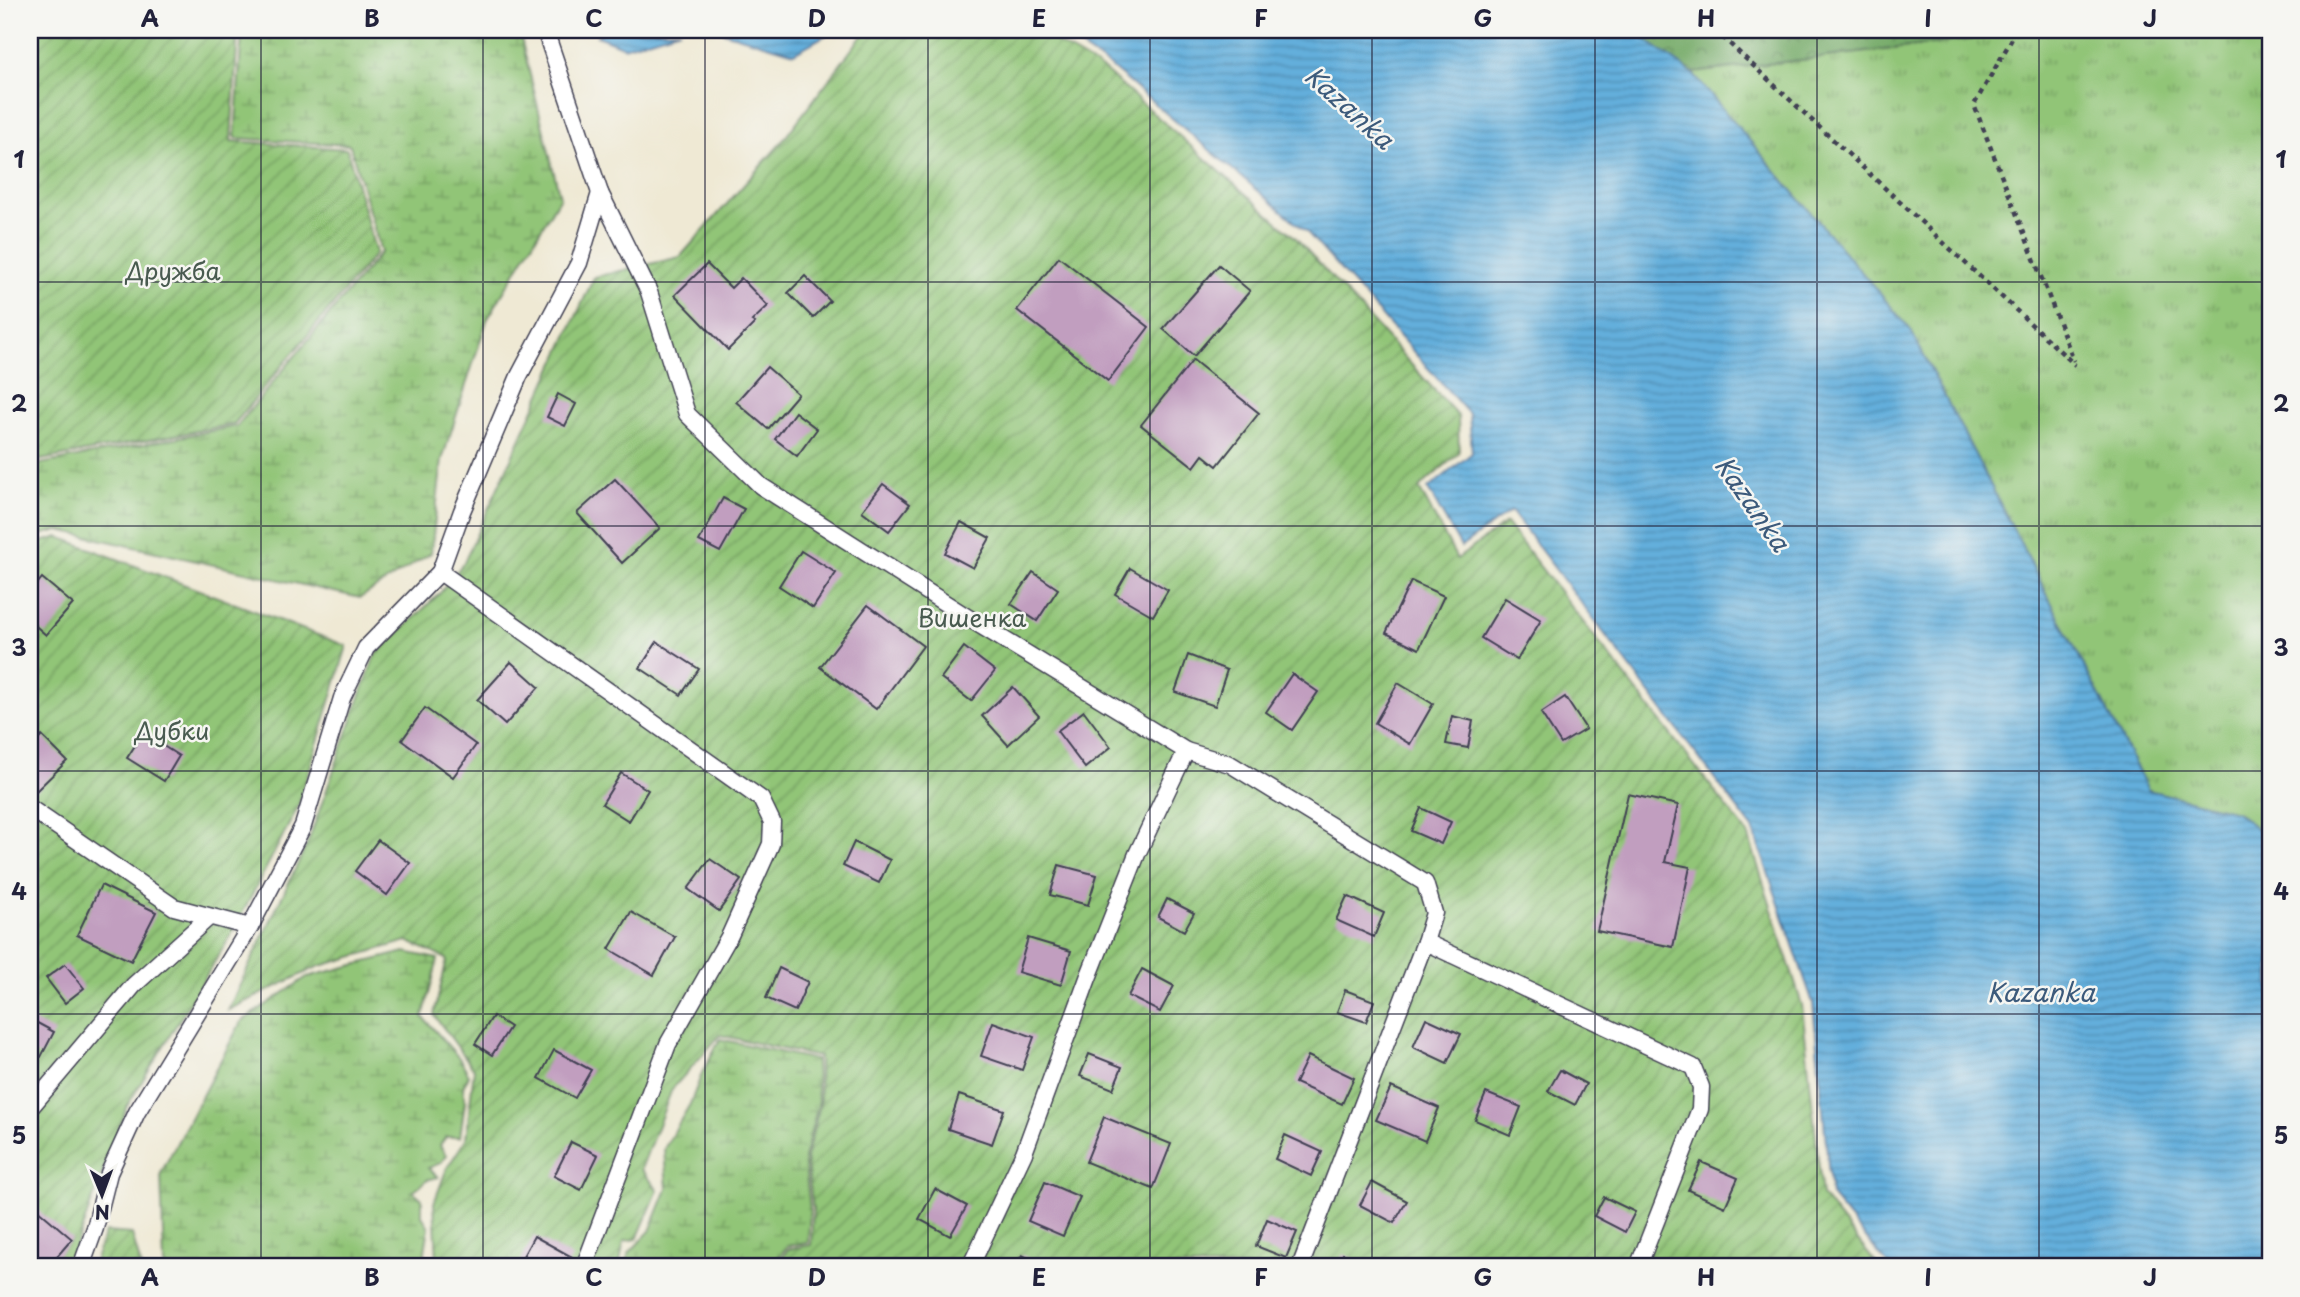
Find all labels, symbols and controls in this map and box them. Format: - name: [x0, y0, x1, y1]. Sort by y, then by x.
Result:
- text: A: [141, 0, 159, 35]
- text: B: [364, 0, 380, 35]
- text: C: [585, 0, 603, 35]
- text: D: [808, 0, 826, 35]
- text: E: [1032, 0, 1046, 35]
- text: F: [1254, 0, 1268, 35]
- text: G: [1474, 0, 1492, 35]
- text: H: [1697, 0, 1715, 35]
- text: I: [1924, 0, 1932, 35]
- text: J: [2143, 0, 2157, 35]
- water label: Kazanka: [1297, 56, 1404, 158]
- text: 1: [14, 141, 25, 176]
- text: 1: [2276, 141, 2287, 176]
- park label: Дружба: [124, 252, 221, 288]
- text: 2: [11, 385, 27, 420]
- text: 2: [2273, 385, 2289, 420]
- water label: Kazanka: [1706, 448, 1801, 559]
- park label: Вишенка: [918, 599, 1026, 635]
- text: 3: [11, 629, 27, 664]
- text: 3: [2273, 629, 2289, 664]
- park label: Дубки: [134, 712, 209, 748]
- text: 4: [11, 873, 27, 908]
- text: 4: [2273, 873, 2289, 908]
- water label: Kazanka: [1987, 972, 2096, 1011]
- text: 5: [12, 1117, 26, 1152]
- text: 5: [2274, 1117, 2288, 1152]
- north arrow: [66, 1160, 136, 1230]
- text: N: [95, 1199, 110, 1227]
- text: A: [141, 1259, 159, 1294]
- text: B: [364, 1259, 380, 1294]
- text: C: [585, 1259, 603, 1294]
- text: D: [808, 1259, 826, 1294]
- text: E: [1032, 1259, 1046, 1294]
- text: F: [1254, 1259, 1268, 1294]
- text: G: [1474, 1259, 1492, 1294]
- text: H: [1697, 1259, 1715, 1294]
- text: I: [1924, 1259, 1932, 1294]
- text: J: [2143, 1259, 2157, 1294]

